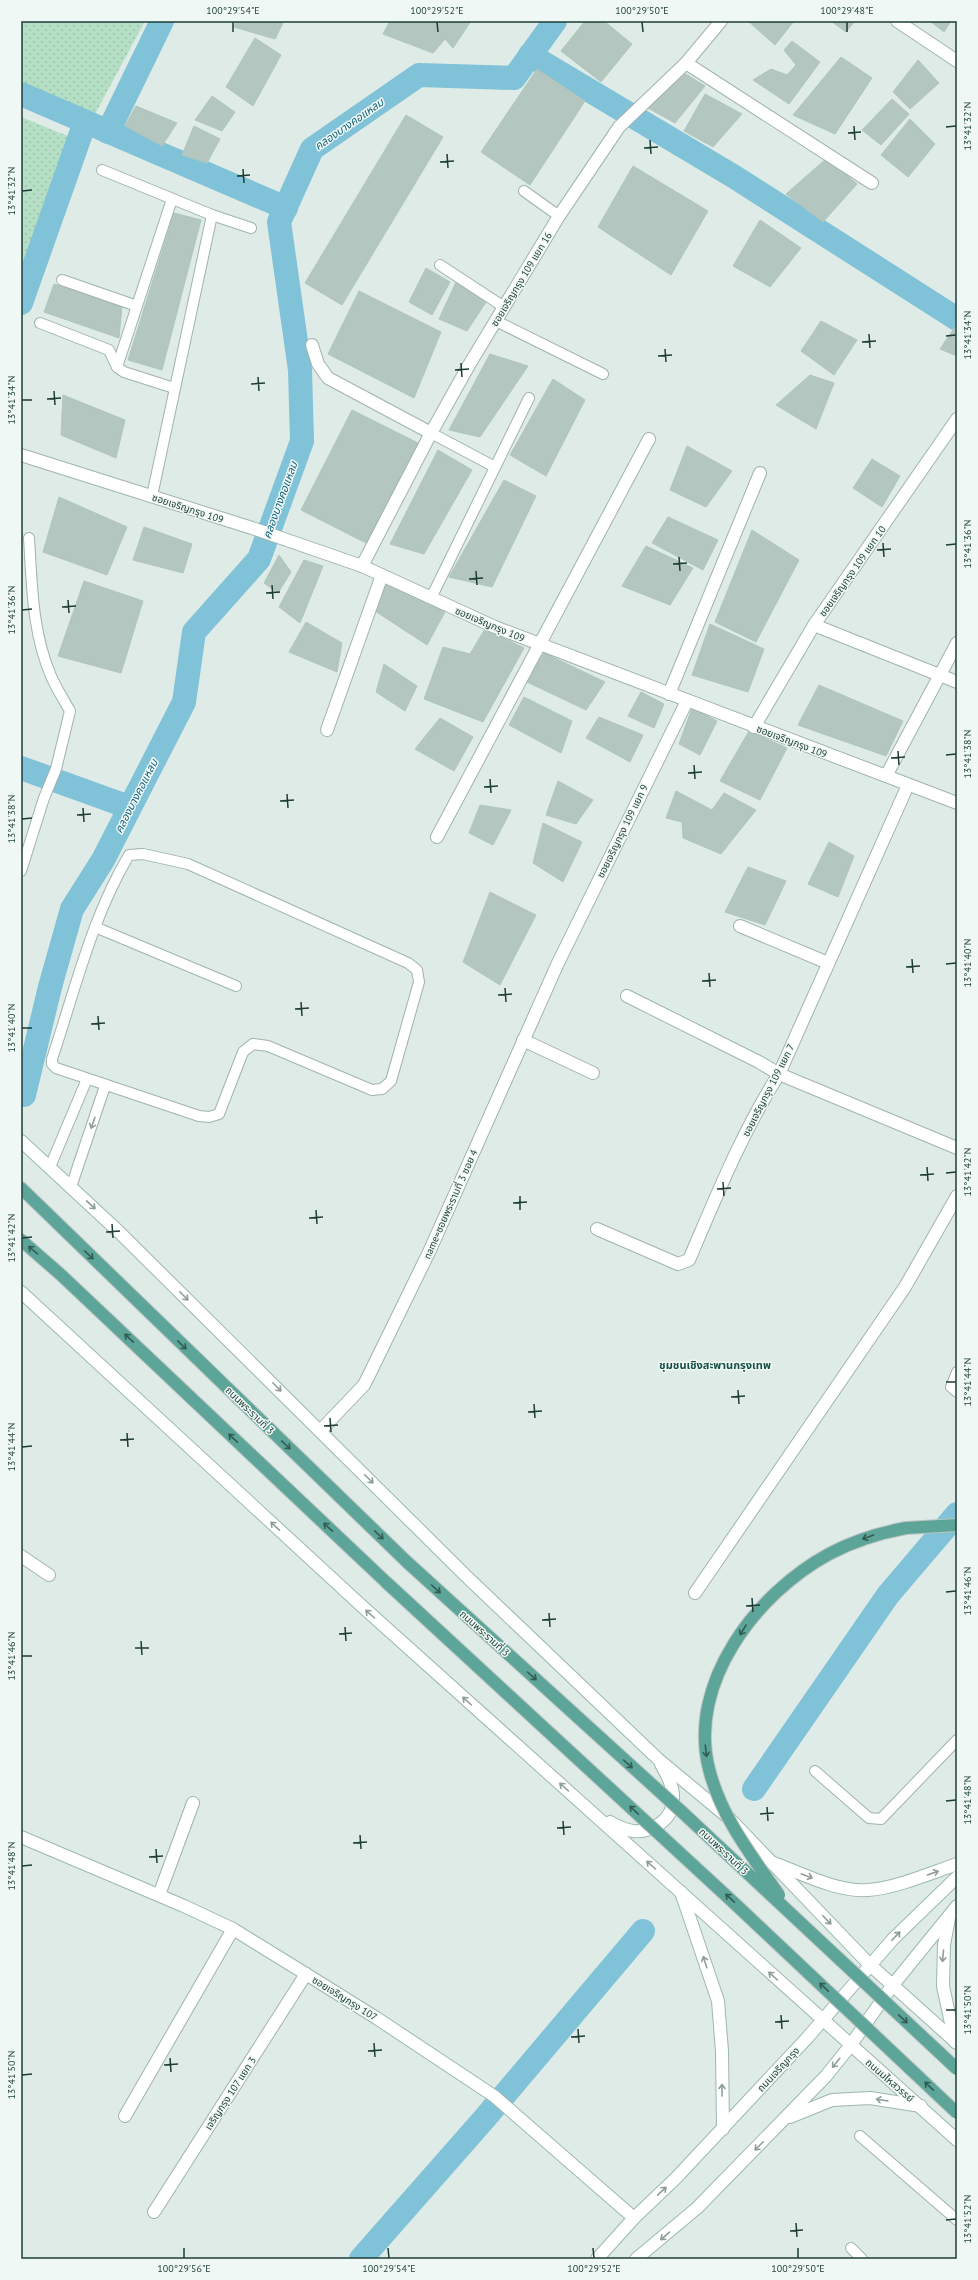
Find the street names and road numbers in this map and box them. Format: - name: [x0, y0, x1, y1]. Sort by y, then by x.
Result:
- street label: ซอยเจริญกรุง 109 แยก 16: [488, 230, 555, 329]
- street label: ซอยเจริญกรุง 109: [150, 491, 225, 526]
- street label: ซอยเจริญกรุง 109 แยก 10: [816, 523, 889, 619]
- street label: ซอยเจริญกรุง 109: [453, 604, 527, 645]
- street label: ซอยเจริญกรุง 109: [755, 722, 829, 761]
- street label: ซอยเจริญกรุง 109 แยก 9: [594, 782, 651, 880]
- street label: ซอยเจริญกรุง 109 แยก 7: [739, 1042, 798, 1139]
- street label: name=ซอยพระรามที่ 3 ซอย 4: [420, 1147, 481, 1261]
- street label: ถนนพระรามที่ 3: [223, 1383, 277, 1437]
- street label: ถนนพระรามที่ 3: [457, 1607, 513, 1659]
- street label: ถนนพระรามที่ 3: [696, 1824, 752, 1878]
- street label: ซอยเจริญกรุง 107: [310, 1973, 380, 2024]
- street label: ถนนเจริญกรุง: [754, 2044, 802, 2094]
- street label: เจริญกรุง 107 แยก 3: [202, 2054, 259, 2132]
- street label: ถนนมไหสวรรย์: [863, 2056, 917, 2105]

